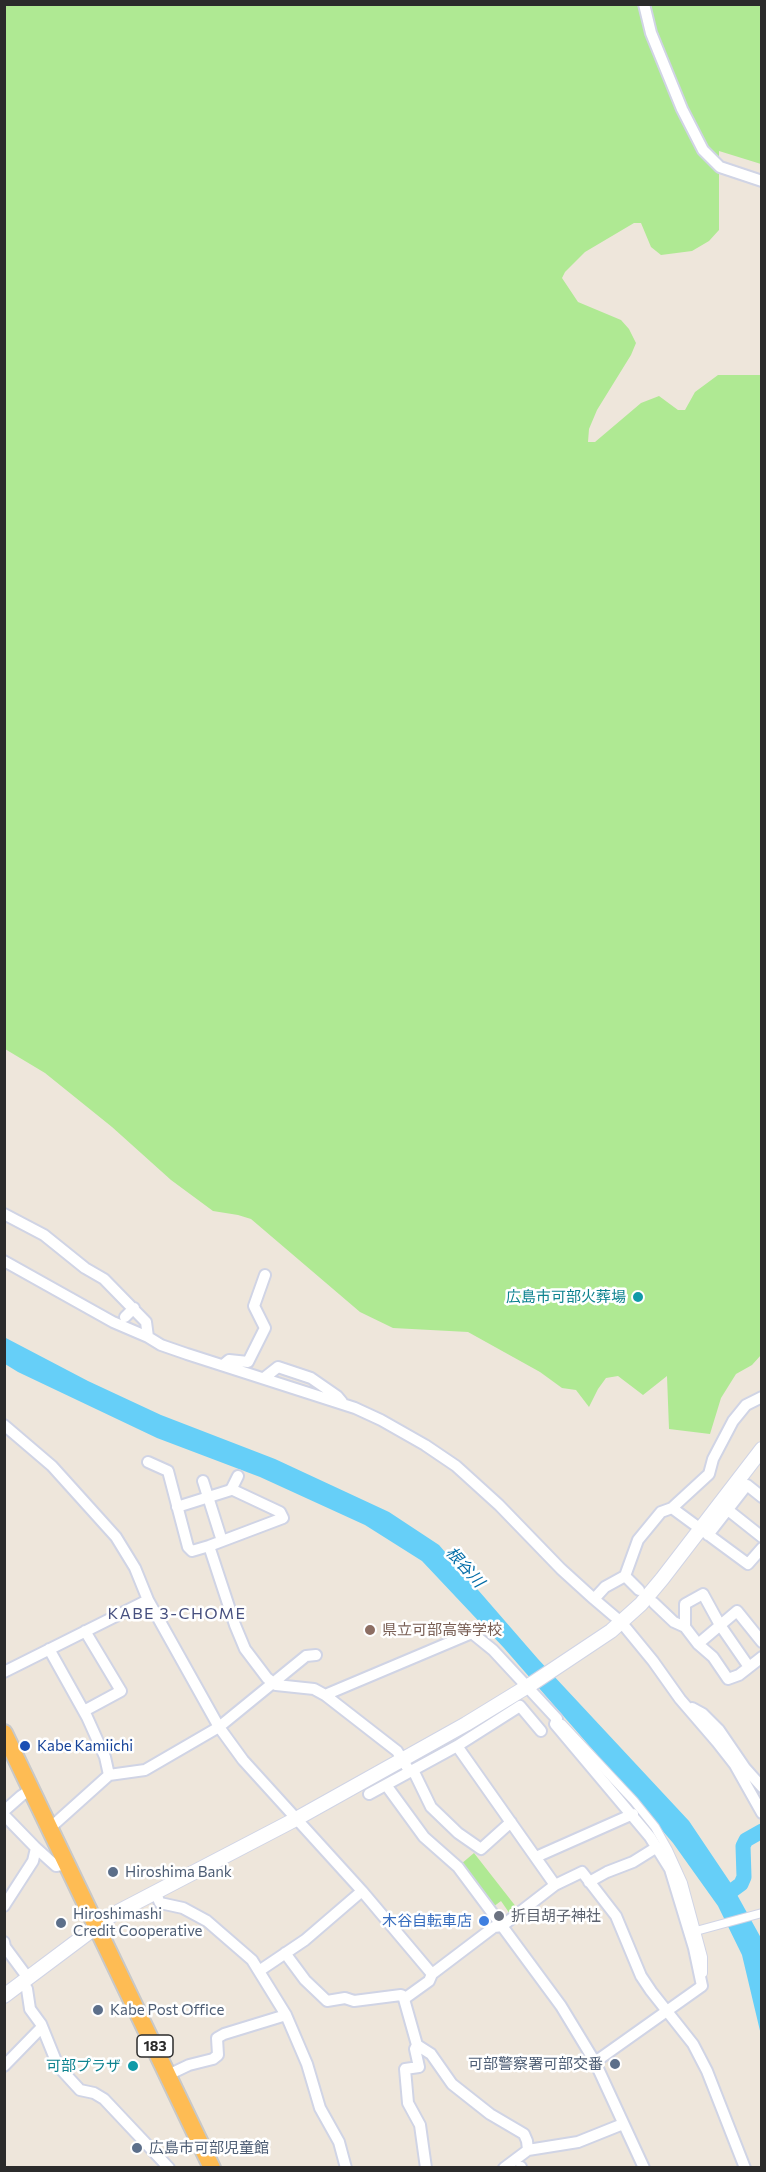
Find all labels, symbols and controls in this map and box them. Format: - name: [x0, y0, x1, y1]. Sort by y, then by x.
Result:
- place label: 広島市可部火葬場: [506, 1288, 626, 1306]
- marker: 広島市可部火葬場: [631, 1290, 645, 1304]
- water label: 根谷川: [442, 1543, 488, 1591]
- district label: KABE 3-CHOME: [107, 1604, 247, 1624]
- place label: 県立可部高等学校: [382, 1621, 502, 1639]
- marker: 県立可部高等学校: [363, 1623, 377, 1637]
- place label: Kabe Kamiichi: [37, 1737, 133, 1755]
- marker: Kabe Kamiichi: [18, 1739, 32, 1753]
- place label: Hiroshima Bank: [125, 1863, 232, 1881]
- marker: Hiroshima Bank: [106, 1865, 120, 1879]
- place label: Hiroshimashi Credit Cooperative: [73, 1905, 202, 1940]
- place label: 折目胡子神社: [511, 1907, 601, 1925]
- marker: 折目胡子神社: [492, 1909, 506, 1923]
- place label: 木谷自転車店: [382, 1912, 472, 1930]
- marker: 木谷自転車店: [477, 1914, 491, 1928]
- marker: Hiroshimashi Credit Cooperative: [54, 1916, 68, 1930]
- place label: Kabe Post Office: [110, 2001, 224, 2019]
- marker: Kabe Post Office: [91, 2003, 105, 2017]
- road number: 183: [137, 2035, 173, 2057]
- place label: 可部警察署可部交番: [468, 2055, 603, 2073]
- place label: 可部プラザ: [46, 2057, 121, 2075]
- marker: 可部警察署可部交番: [608, 2057, 622, 2071]
- marker: 可部プラザ: [126, 2059, 140, 2073]
- place label: 広島市可部児童館: [149, 2139, 269, 2157]
- marker: 広島市可部児童館: [130, 2141, 144, 2155]

